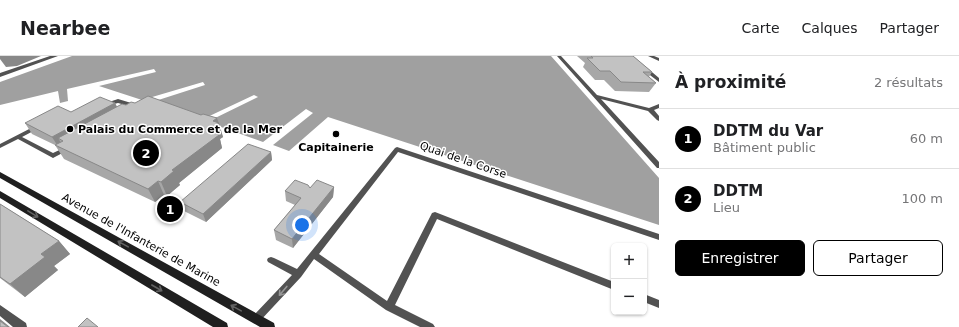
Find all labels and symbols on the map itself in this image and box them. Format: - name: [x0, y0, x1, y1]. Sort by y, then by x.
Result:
- place label: Palais du Commerce et de la Mer: [78, 123, 282, 136]
- marker: Palais du Commerce et de la Mer: [65, 124, 75, 134]
- marker: Capitainerie: [331, 129, 341, 139]
- pin: 2: [133, 138, 159, 168]
- street label: Quai de la Corse: [418, 139, 508, 181]
- place label: Capitainerie: [298, 141, 374, 154]
- street label: Avenue de l'Infanterie de Marine: [59, 191, 223, 289]
- pin: 1: [157, 194, 183, 224]
- one-way arrow: [27, 211, 39, 219]
- your location: [292, 215, 312, 235]
- one-way arrow: [117, 240, 129, 248]
- one-way arrow: [151, 285, 163, 293]
- one-way arrow: [278, 286, 287, 297]
- one-way arrow: [230, 303, 242, 311]

